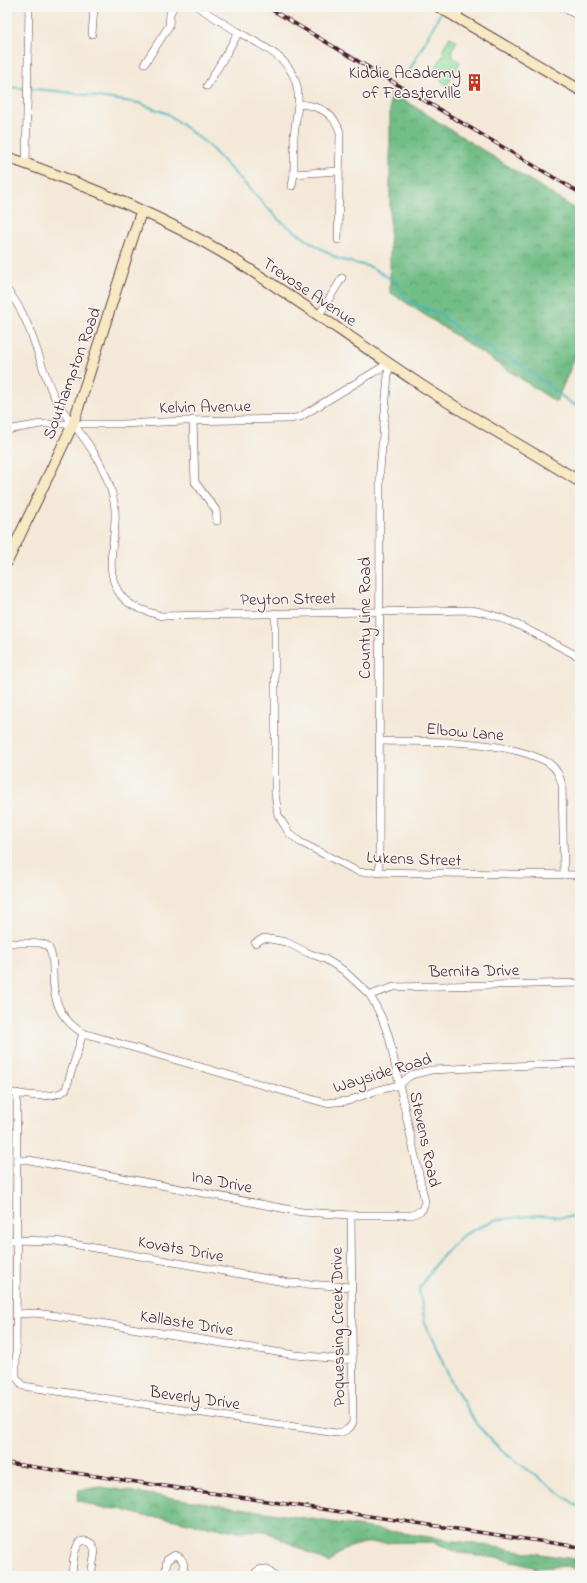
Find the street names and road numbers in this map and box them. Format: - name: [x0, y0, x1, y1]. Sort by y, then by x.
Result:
- street label: Trevose Avenue: [257, 251, 362, 333]
- street label: Southampton Road: [37, 304, 108, 443]
- street label: Kelvin Avenue: [159, 394, 252, 421]
- street label: County Line Road: [353, 556, 379, 679]
- street label: Peyton Street: [240, 586, 336, 614]
- street label: Elbow Lane: [425, 717, 505, 748]
- street label: Lukens Street: [366, 845, 462, 874]
- street label: Bernita Drive: [428, 958, 520, 985]
- street label: Wayside Road: [330, 1046, 436, 1101]
- street label: Stevens Road: [402, 1089, 447, 1190]
- street label: Ina Drive: [189, 1164, 255, 1201]
- street label: Kovats Drive: [136, 1230, 226, 1269]
- street label: Poquessing Creek Drive: [325, 1247, 354, 1407]
- street label: Kallaste Drive: [138, 1304, 236, 1343]
- street label: Beverly Drive: [147, 1380, 242, 1418]

